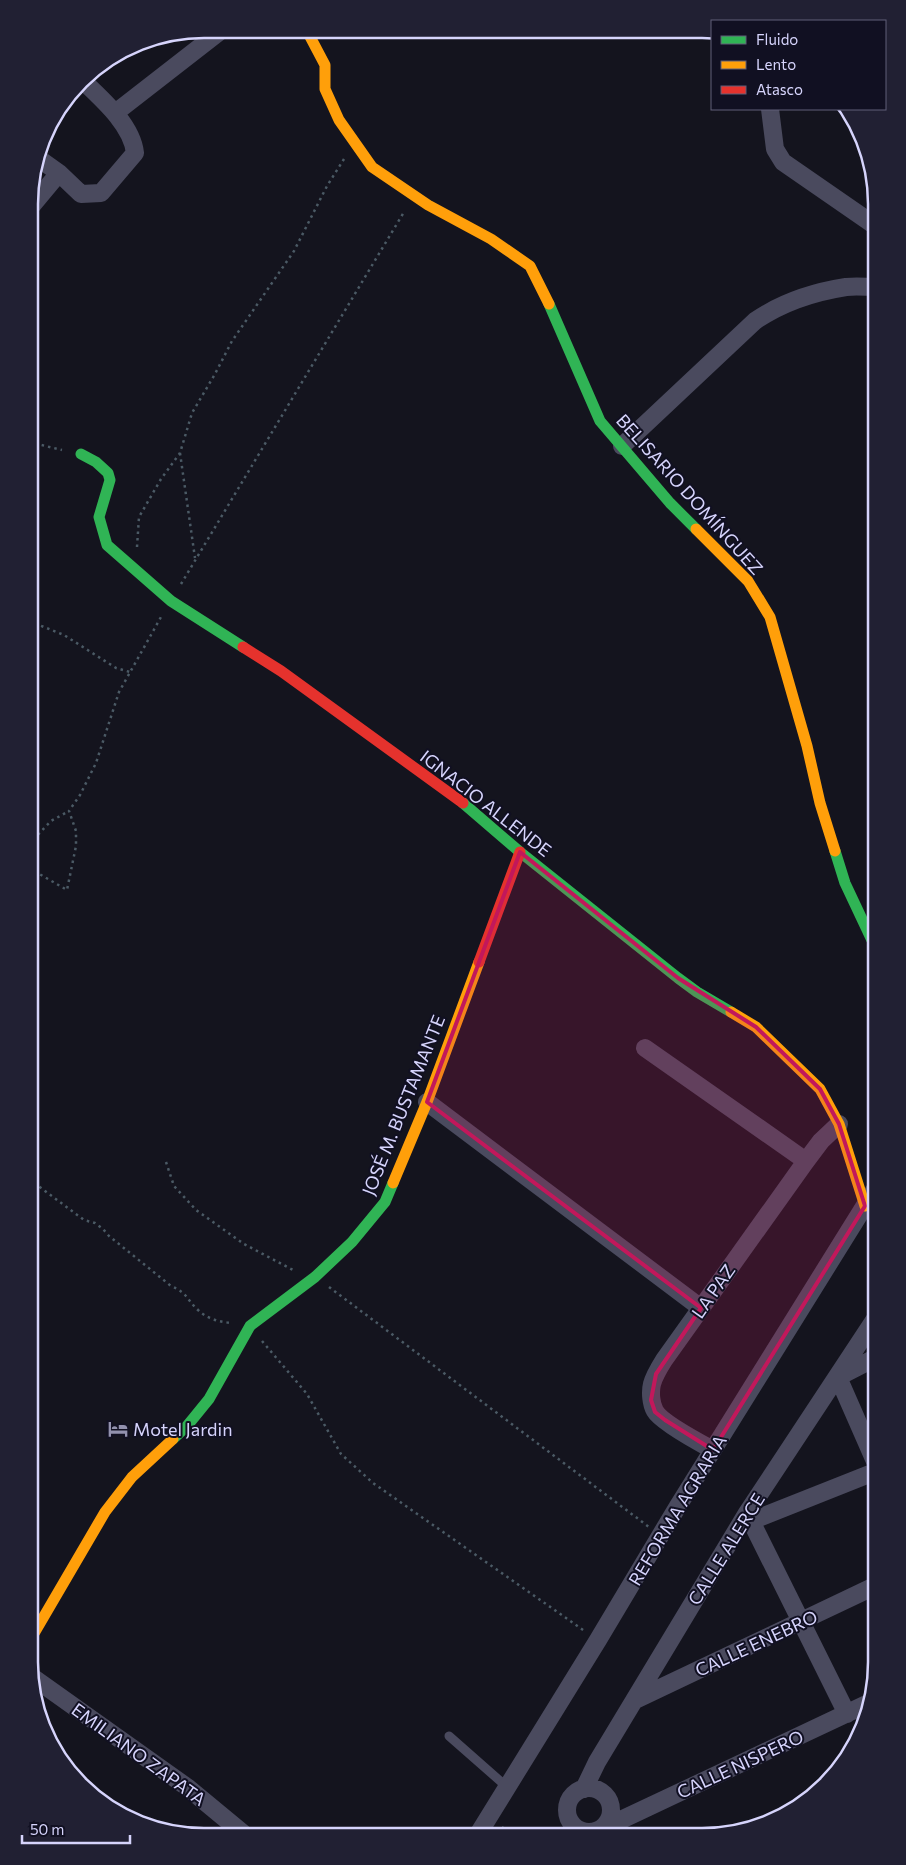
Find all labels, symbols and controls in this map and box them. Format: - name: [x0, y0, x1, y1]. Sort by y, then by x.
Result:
- legend: [711, 20, 886, 110]
- text: Fluido: [756, 30, 798, 48]
- text: Lento: [756, 55, 796, 73]
- text: Atasco: [756, 80, 803, 98]
- street label: BELISARIO DOMÍNGUEZ: [612, 409, 768, 579]
- street label: IGNACIO ALLENDE: [416, 745, 556, 861]
- street label: JOSÉ M. BUSTAMANTE: [357, 1012, 449, 1198]
- street label: LA PAZ: [686, 1260, 740, 1322]
- hotel icon: Motel Jardin: [107, 1418, 129, 1440]
- place label: Motel Jardin: [133, 1418, 232, 1440]
- street label: REFORMA AGRARIA: [623, 1431, 731, 1589]
- street label: CALLE ALERCE: [683, 1489, 769, 1609]
- street label: CALLE ENEBRO: [691, 1605, 821, 1681]
- street label: EMILIANO ZAPATA: [68, 1698, 210, 1810]
- street label: CALLE NISPERO: [673, 1725, 807, 1803]
- scale bar: [22, 1812, 130, 1844]
- text: 50 m: [30, 1820, 64, 1838]

